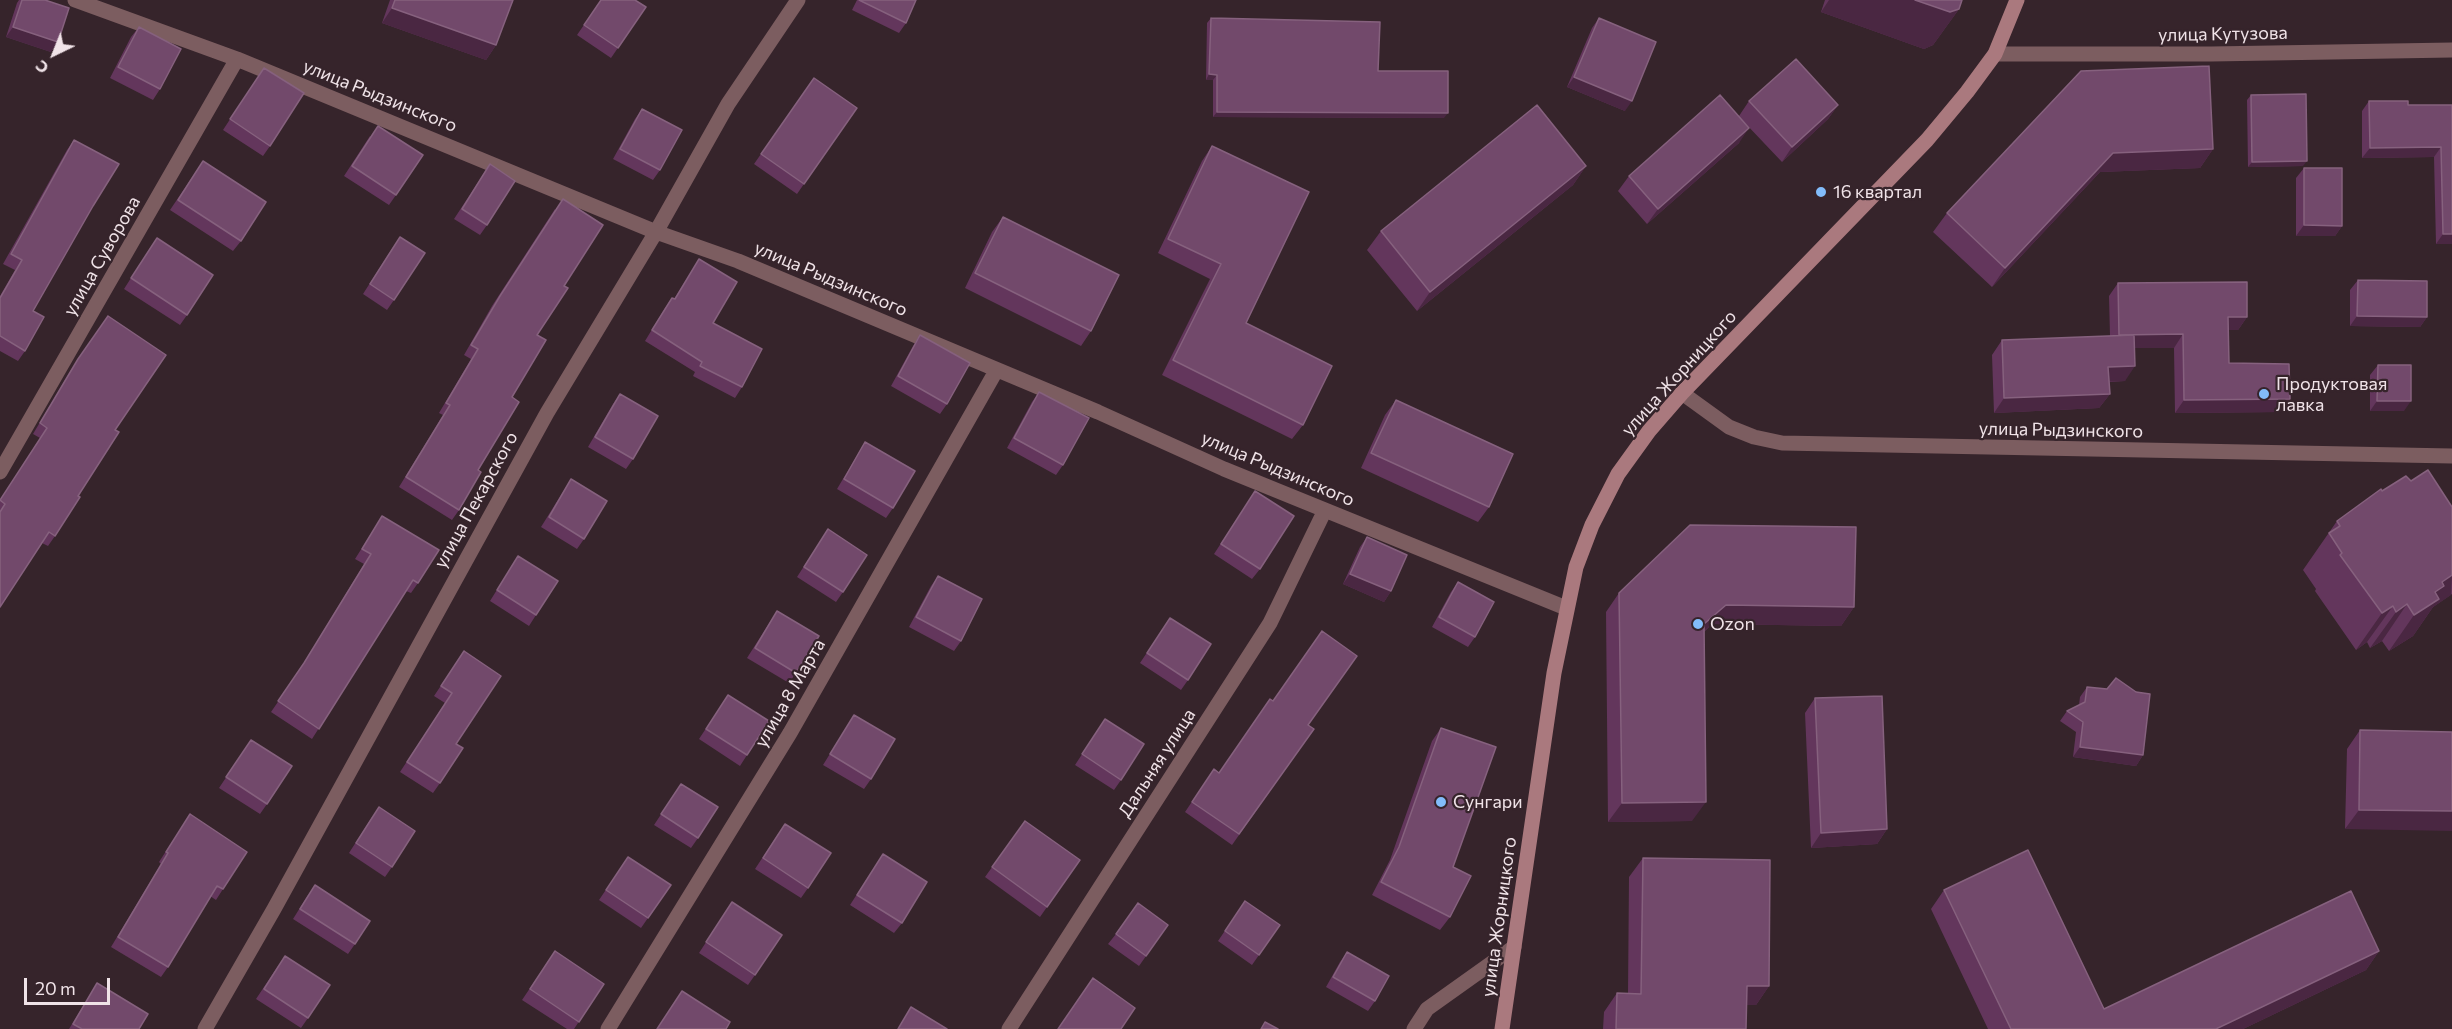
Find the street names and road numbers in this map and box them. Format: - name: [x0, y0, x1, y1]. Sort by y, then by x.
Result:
- street label: улица Кутузова: [2158, 22, 2288, 46]
- street label: улица Рыдзинского: [300, 55, 460, 137]
- street label: улица Суворова: [59, 192, 145, 320]
- street label: улица Рыдзинского: [751, 237, 911, 321]
- street label: улица Жорницкого: [1617, 306, 1741, 440]
- street label: улица Рыдзинского: [1979, 418, 2143, 442]
- street label: улица Рыдзинского: [1198, 427, 1358, 511]
- street label: улица Пекарского: [430, 428, 522, 572]
- street label: улица 8 Марта: [750, 635, 830, 751]
- street label: Дальняя улица: [1114, 705, 1200, 821]
- street label: улица Жорницкого: [1477, 836, 1521, 998]

